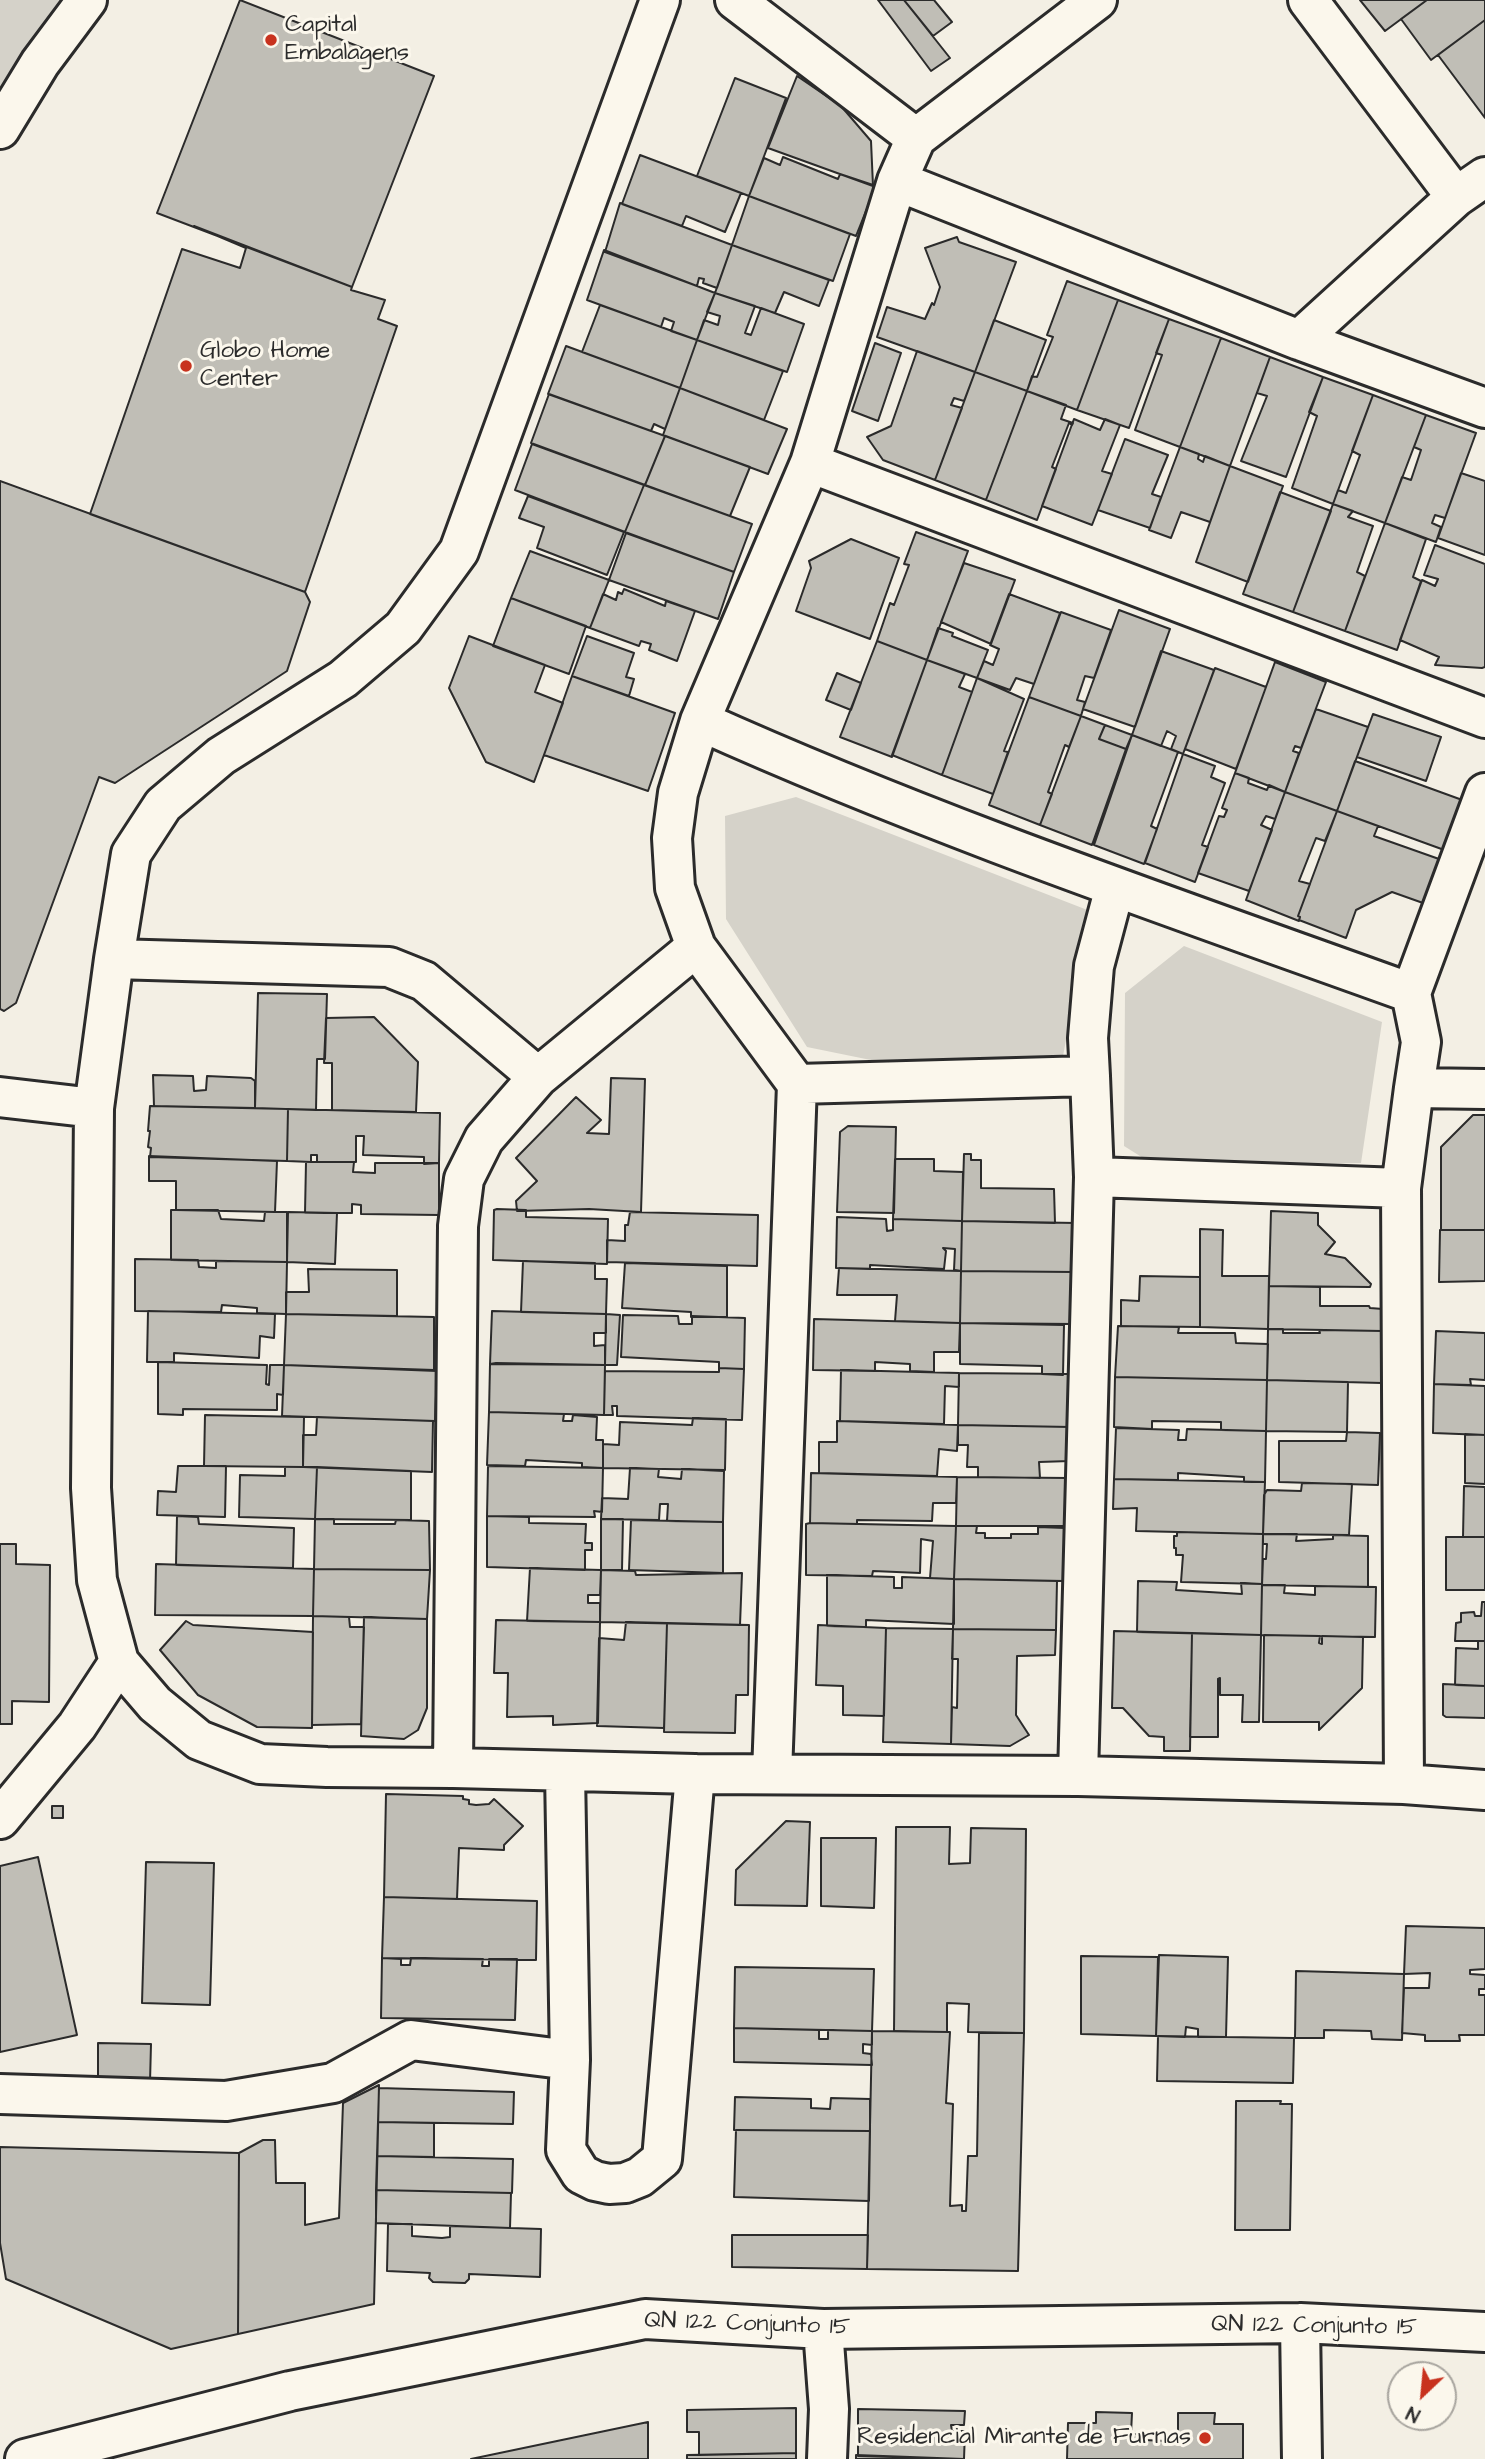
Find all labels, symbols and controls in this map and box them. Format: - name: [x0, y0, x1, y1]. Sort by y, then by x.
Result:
- place label: Capital Embalagens: [285, 12, 409, 68]
- marker: Capital Embalagens: [263, 32, 279, 48]
- place label: Globo Home Center: [200, 338, 330, 394]
- marker: Globo Home Center: [178, 358, 194, 374]
- street label: QN 122 Conjunto 15: [644, 2307, 850, 2343]
- street label: QN 122 Conjunto 15: [1211, 2311, 1417, 2343]
- north arrow: [1387, 2361, 1457, 2431]
- text: N: [1402, 2399, 1425, 2428]
- place label: Residencial Mirante de Furnas: [857, 2424, 1191, 2452]
- marker: Residencial Mirante de Furnas: [1197, 2430, 1213, 2446]

